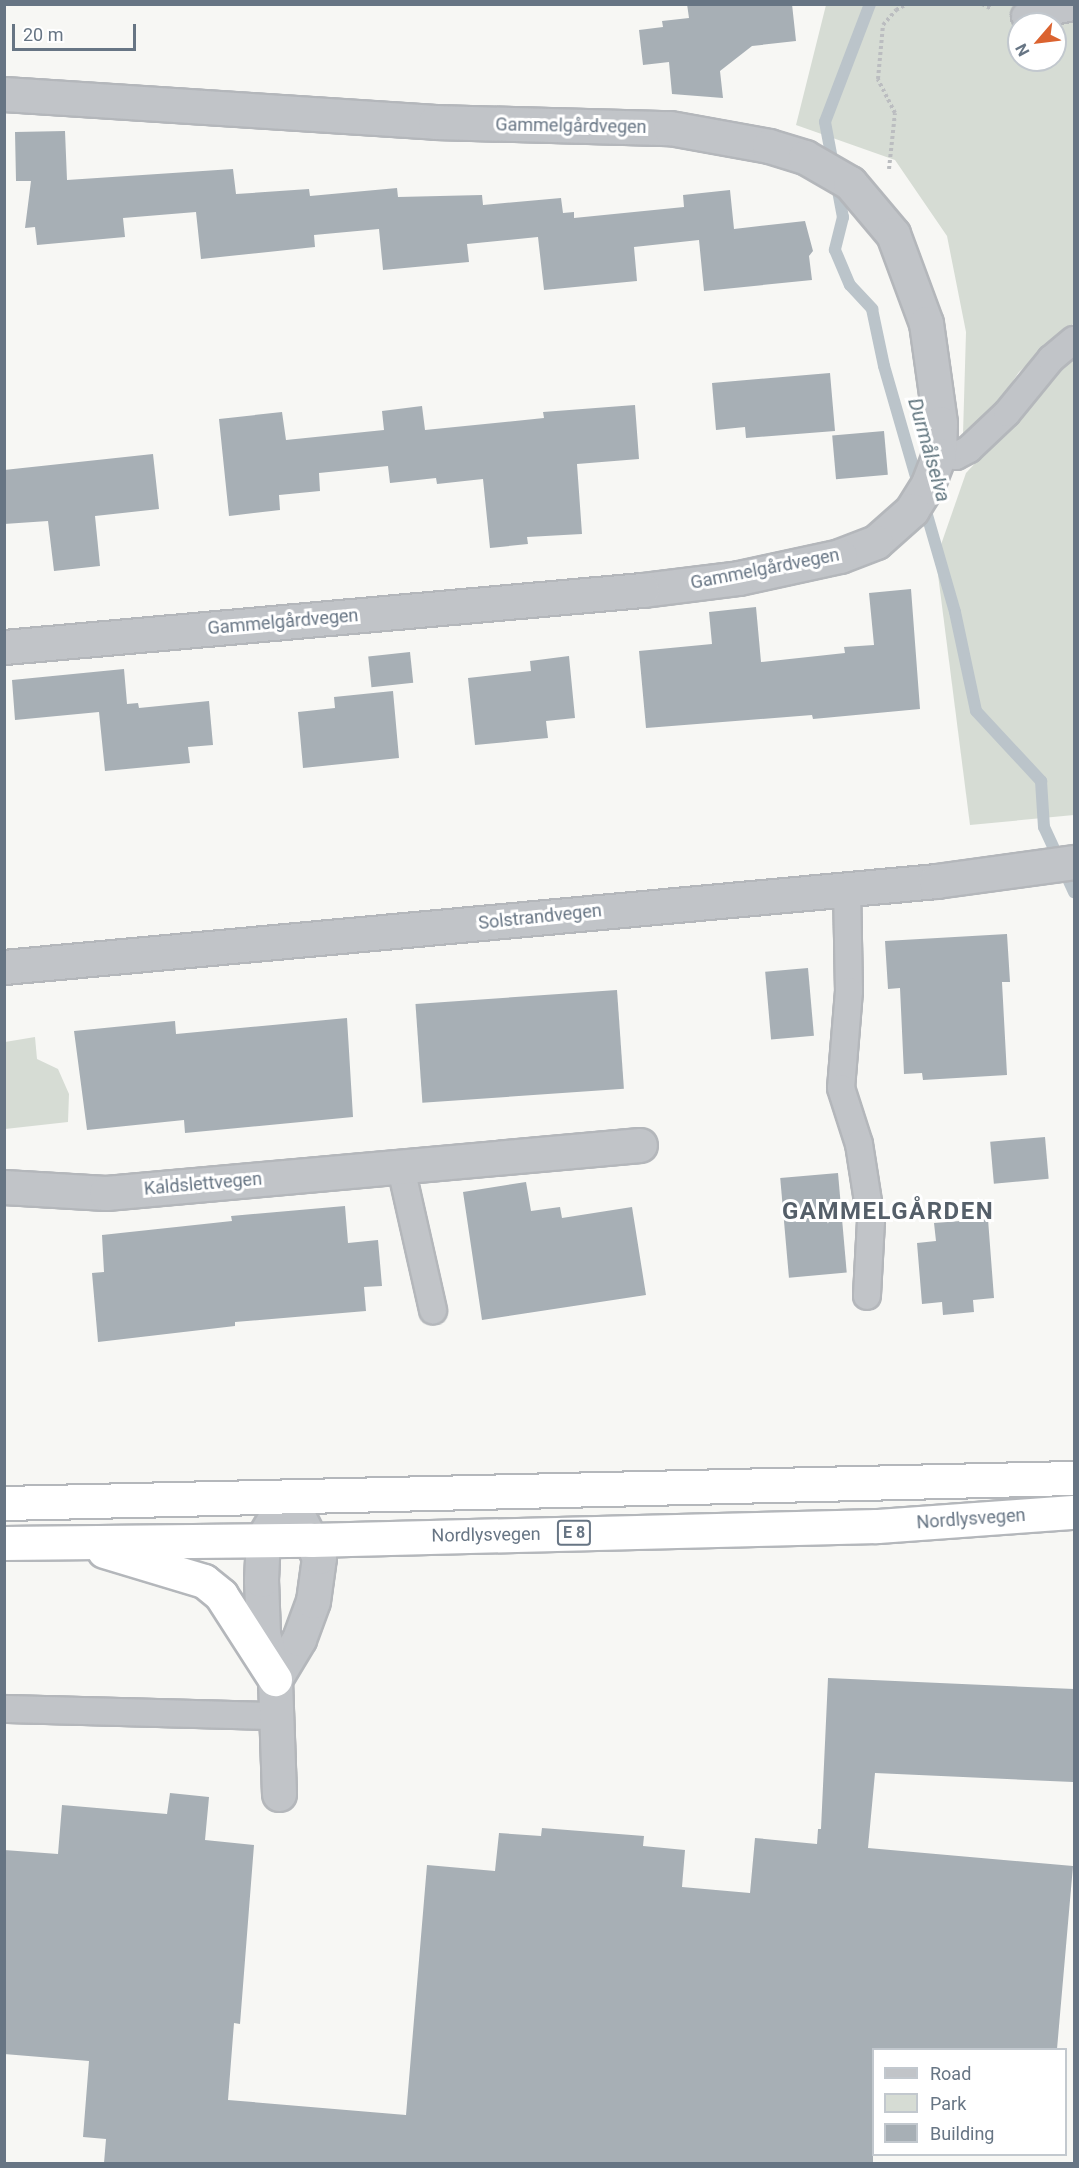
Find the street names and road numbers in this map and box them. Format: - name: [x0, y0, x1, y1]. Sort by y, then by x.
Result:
- street label: Gammelgårdvegen: [495, 114, 647, 138]
- street label: Gammelgårdvegen: [689, 544, 841, 594]
- street label: Gammelgårdvegen: [207, 605, 359, 639]
- street label: Solstrandvegen: [477, 900, 603, 934]
- street label: Kaldslettvegen: [143, 1168, 263, 1200]
- street label: Nordlysvegen: [916, 1504, 1026, 1534]
- road number: E 8: [556, 1520, 592, 1546]
- street label: Nordlysvegen: [431, 1523, 541, 1547]

